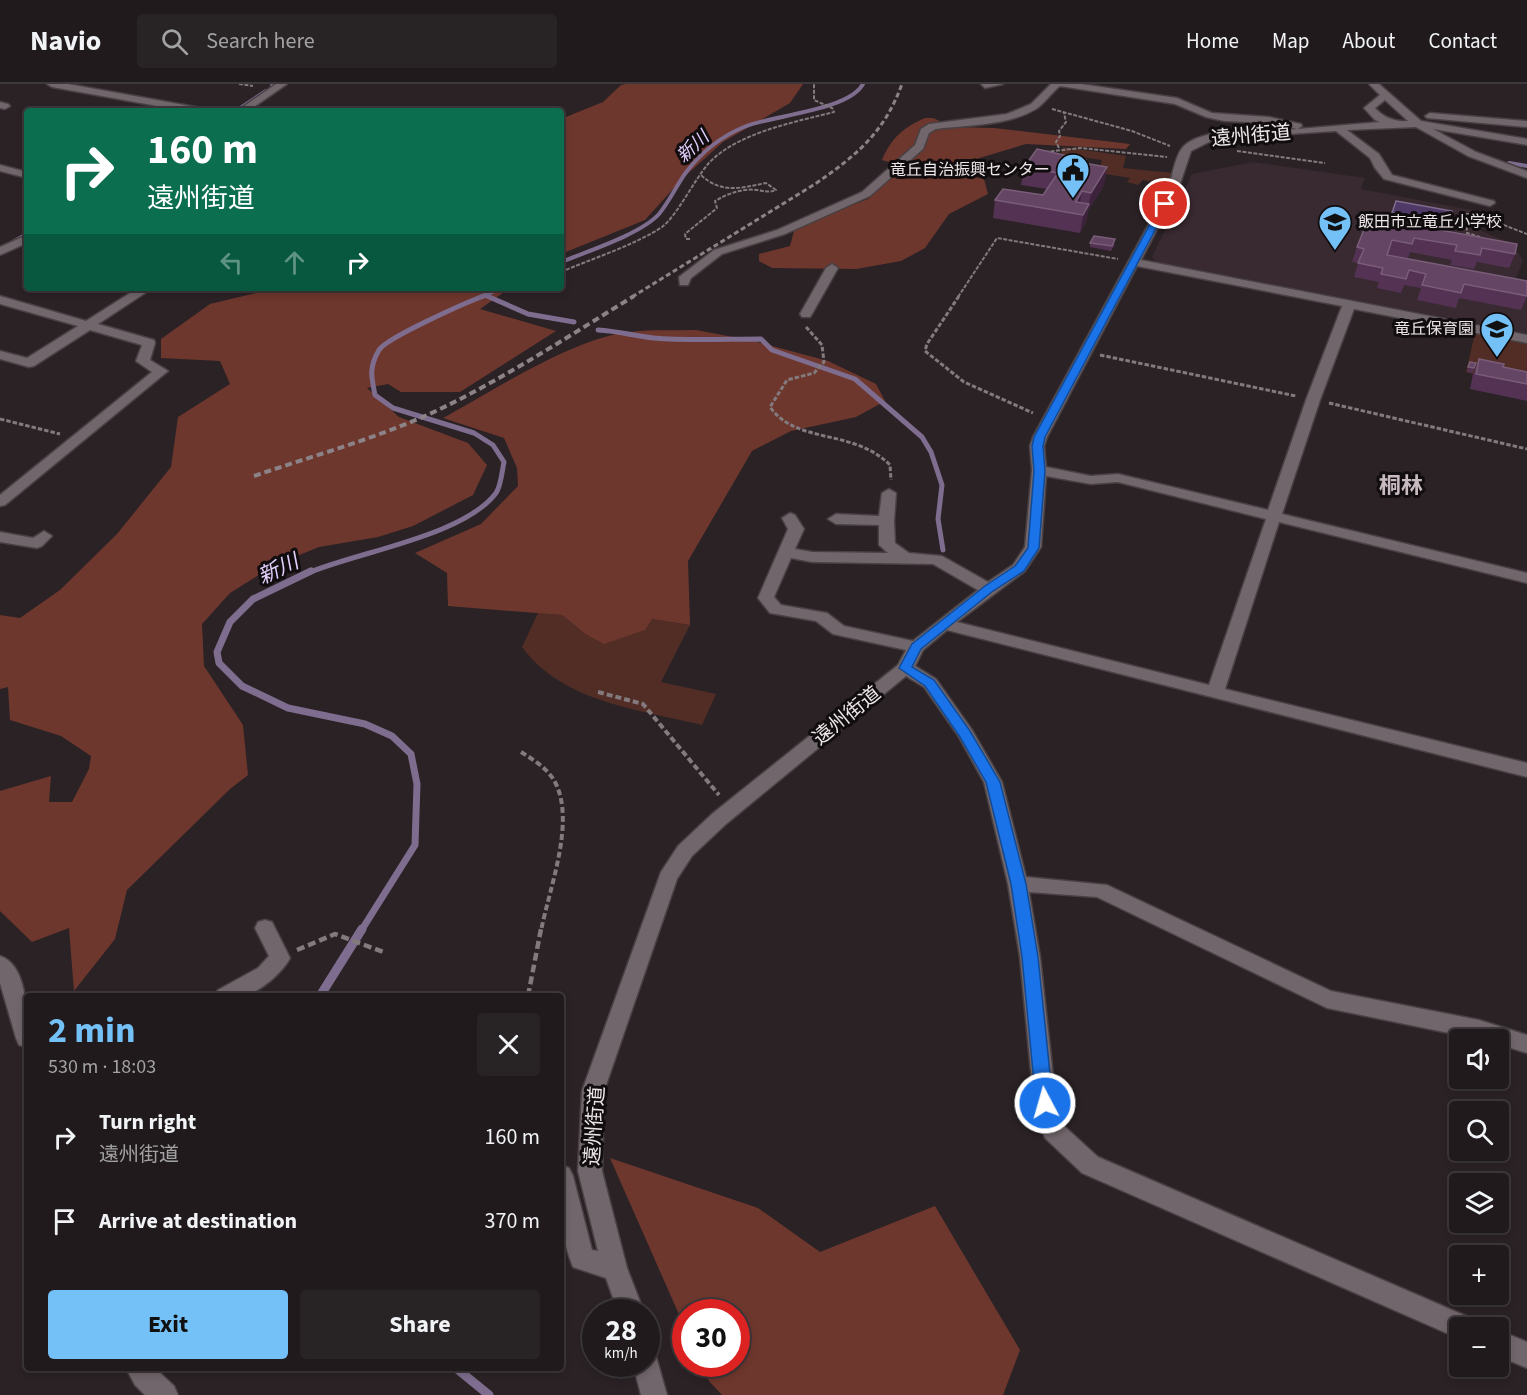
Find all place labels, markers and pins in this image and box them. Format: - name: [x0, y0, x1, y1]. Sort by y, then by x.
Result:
- public building icon: 竜丘自治振興センター: [1055, 152, 1091, 199]
- place label: 竜丘自治振興センター: [890, 159, 1050, 181]
- pin: [1139, 178, 1190, 229]
- school or university icon: 飯田市立竜丘小学校: [1317, 204, 1353, 251]
- place label: 飯田市立竜丘小学校: [1358, 211, 1502, 233]
- school or university icon: 竜丘保育園: [1479, 311, 1515, 358]
- place label: 竜丘保育園: [1394, 318, 1474, 340]

